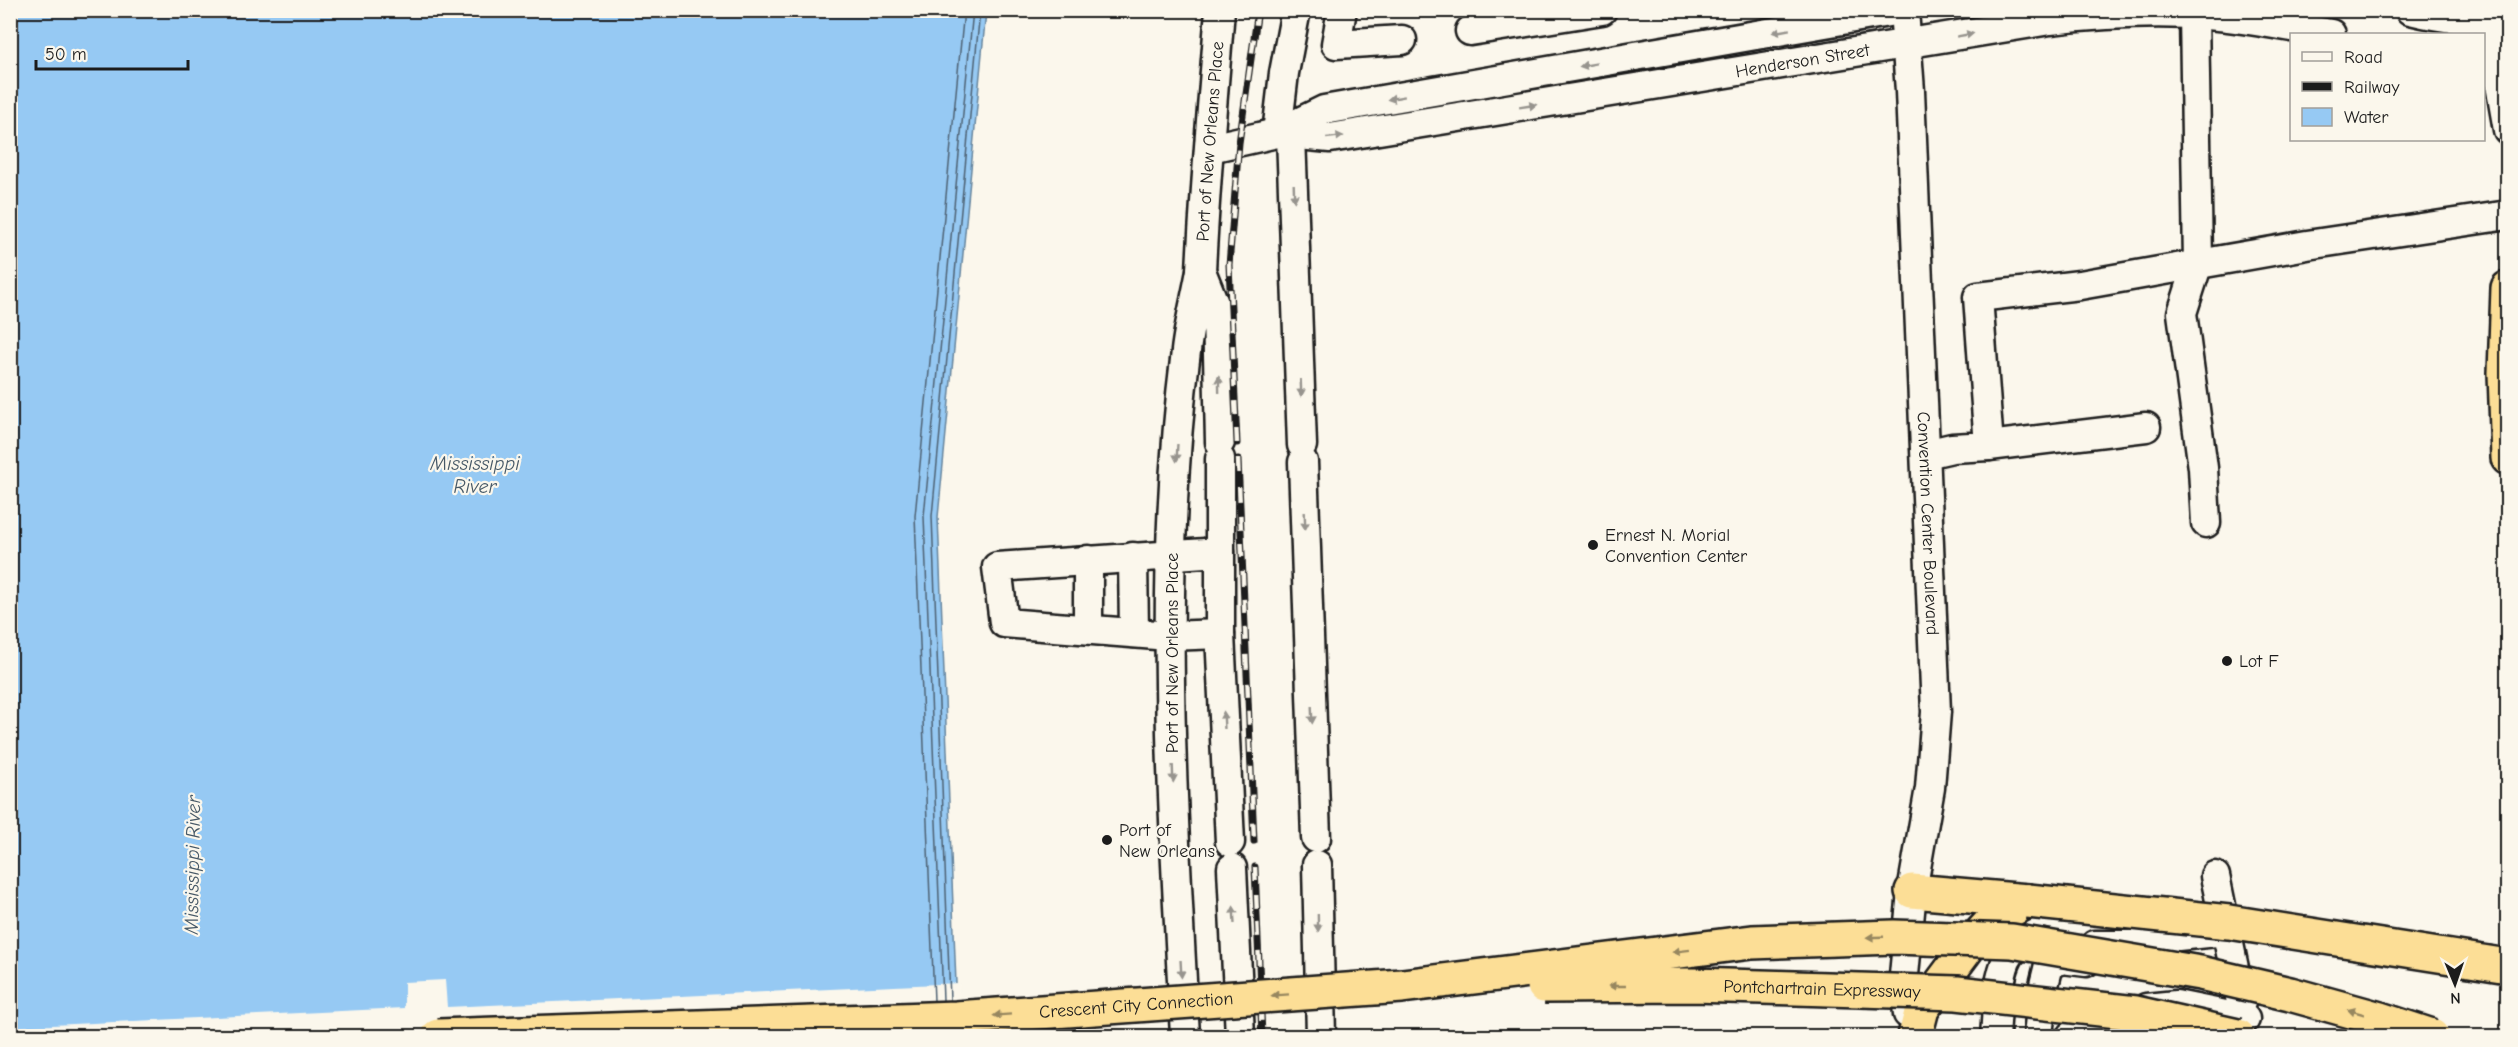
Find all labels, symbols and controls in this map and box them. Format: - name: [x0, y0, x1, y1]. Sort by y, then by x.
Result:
- one-way arrow: [1771, 27, 1790, 36]
- one-way arrow: [1956, 30, 1975, 39]
- scale bar: [36, 33, 188, 71]
- legend: [2290, 33, 2485, 141]
- street label: Port of New Orleans Place: [1193, 40, 1228, 242]
- street label: Henderson Street: [1734, 40, 1872, 82]
- text: 50 m: [45, 44, 87, 65]
- text: Road: [2344, 47, 2383, 68]
- one-way arrow: [1579, 61, 1598, 70]
- text: Railway: [2344, 77, 2401, 98]
- one-way arrow: [1387, 94, 1406, 103]
- one-way arrow: [1518, 101, 1537, 110]
- text: Water: [2344, 107, 2389, 128]
- one-way arrow: [1326, 132, 1345, 142]
- one-way arrow: [1290, 184, 1299, 203]
- one-way arrow: [1214, 374, 1224, 393]
- one-way arrow: [1296, 379, 1305, 398]
- street label: Convention Center Boulevard: [1912, 411, 1943, 636]
- one-way arrow: [1172, 443, 1181, 462]
- water label: Mississippi River: [429, 452, 520, 498]
- one-way arrow: [1301, 511, 1310, 530]
- place label: Ernest N. Morial Convention Center: [1605, 525, 1748, 567]
- marker: Ernest N. Morial Convention Center: [1586, 538, 1600, 552]
- street label: Port of New Orleans Place: [1162, 553, 1183, 753]
- place label: Lot F: [2239, 651, 2279, 672]
- marker: Lot F: [2220, 654, 2234, 668]
- one-way arrow: [1307, 706, 1317, 725]
- one-way arrow: [1220, 711, 1229, 730]
- one-way arrow: [1168, 764, 1178, 783]
- water label: Mississippi River: [180, 794, 205, 936]
- place label: Port of New Orleans: [1119, 820, 1215, 862]
- marker: Port of New Orleans: [1100, 833, 1114, 847]
- one-way arrow: [1230, 906, 1239, 925]
- one-way arrow: [1314, 914, 1323, 933]
- one-way arrow: [1866, 933, 1885, 942]
- one-way arrow: [1671, 946, 1690, 955]
- north arrow: [2425, 954, 2485, 1014]
- one-way arrow: [1177, 959, 1186, 978]
- street label: Pontchartrain Expressway: [1723, 976, 1922, 1003]
- one-way arrow: [1607, 981, 1626, 991]
- street label: Crescent City Connection: [1038, 988, 1234, 1023]
- text: N: [2450, 989, 2461, 1007]
- one-way arrow: [1271, 990, 1290, 1000]
- one-way arrow: [2347, 1007, 2365, 1016]
- one-way arrow: [993, 1010, 1012, 1020]

